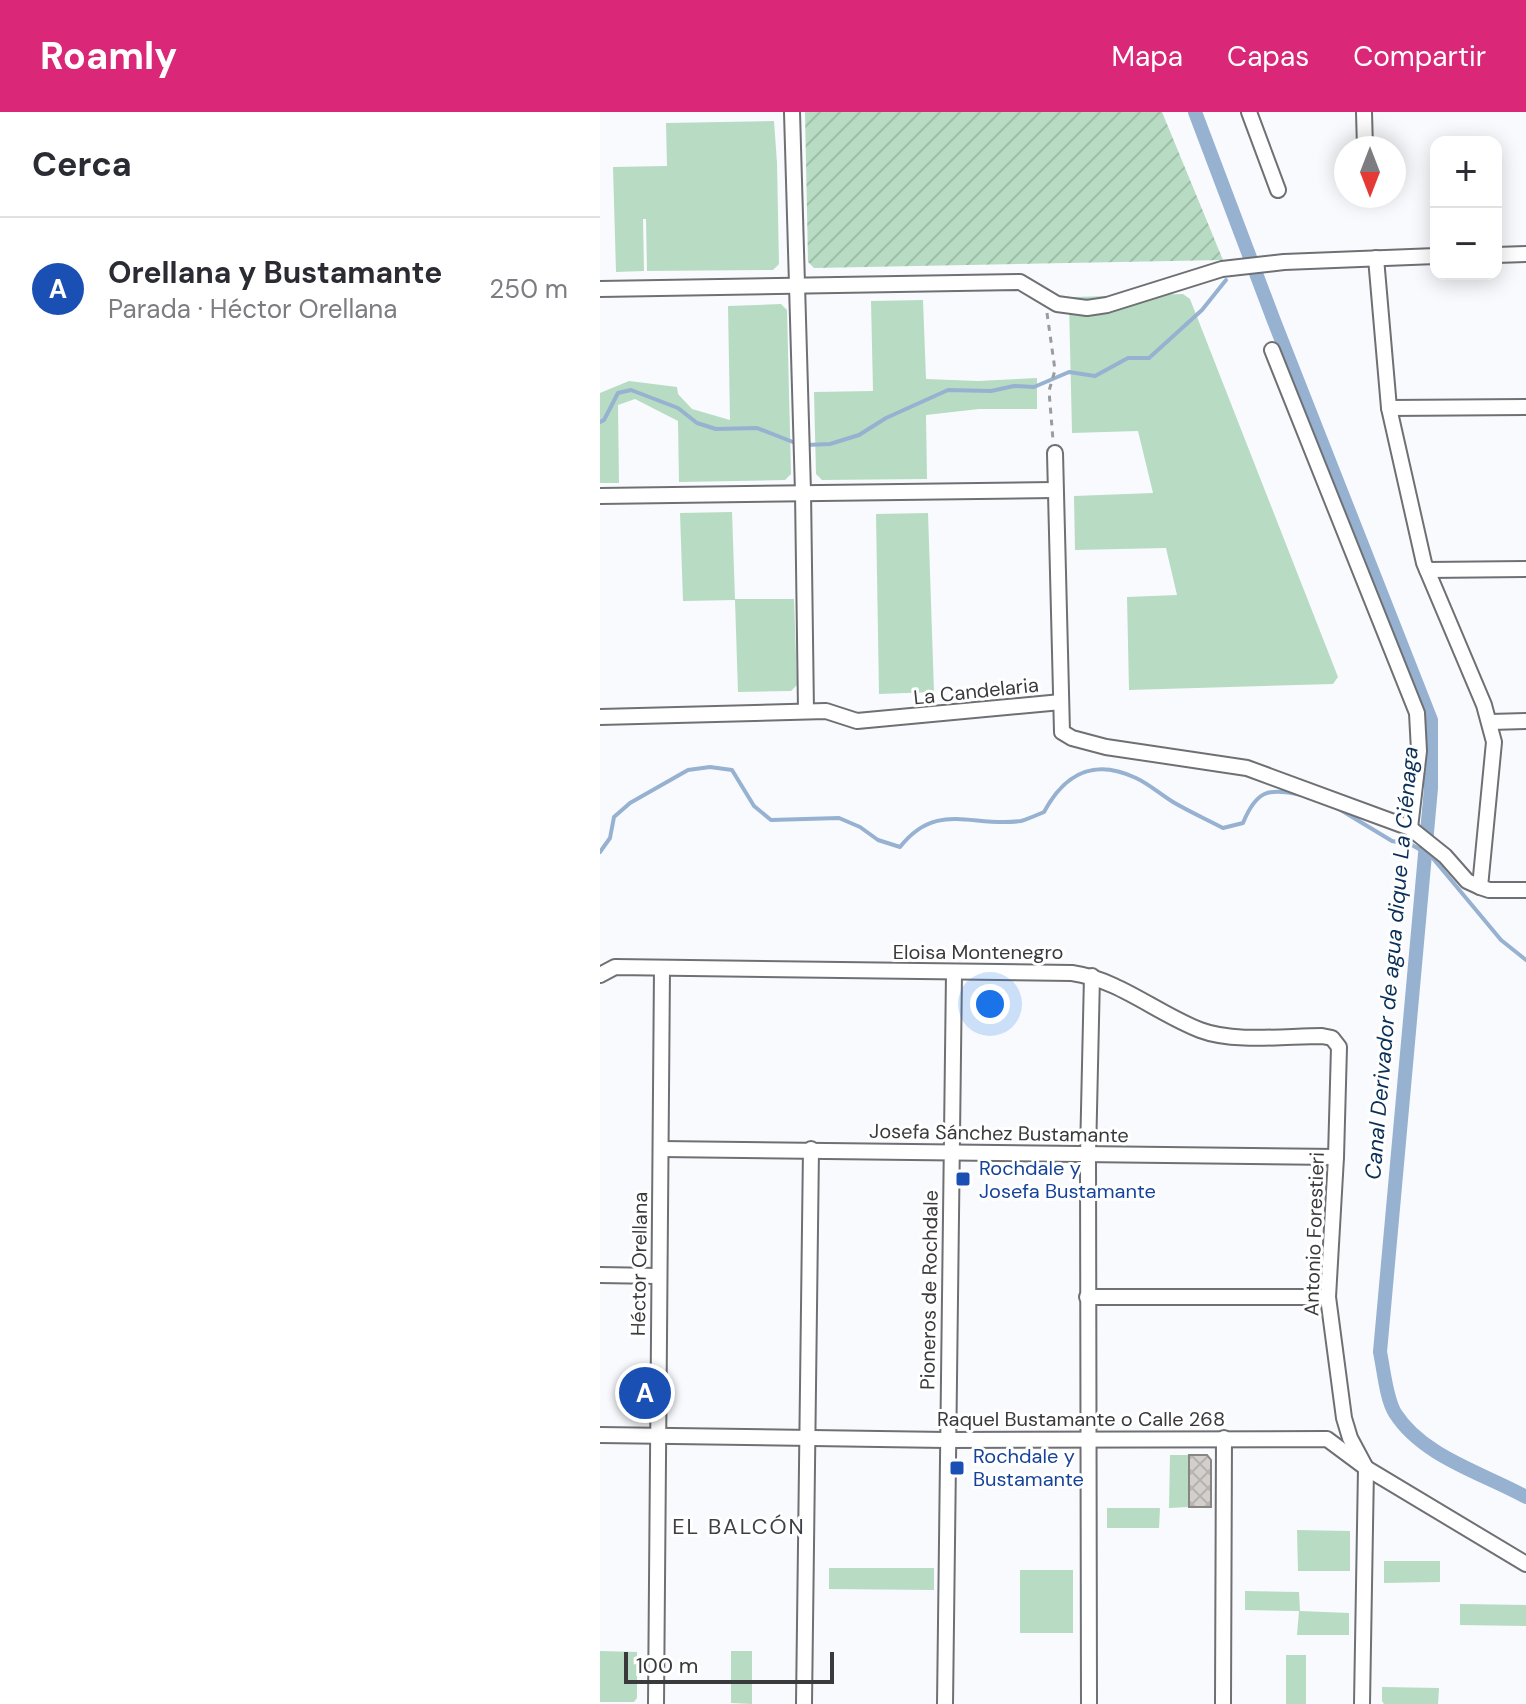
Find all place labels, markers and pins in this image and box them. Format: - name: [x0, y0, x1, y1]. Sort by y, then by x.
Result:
- place label: Rochdale y Josefa Bustamante: [979, 1155, 1156, 1204]
- marker: Rochdale y Josefa Bustamante: [954, 1170, 972, 1188]
- pin: A: [619, 1363, 671, 1423]
- place label: Rochdale y Bustamante: [973, 1443, 1084, 1492]
- marker: Rochdale y Bustamante: [948, 1459, 966, 1477]

